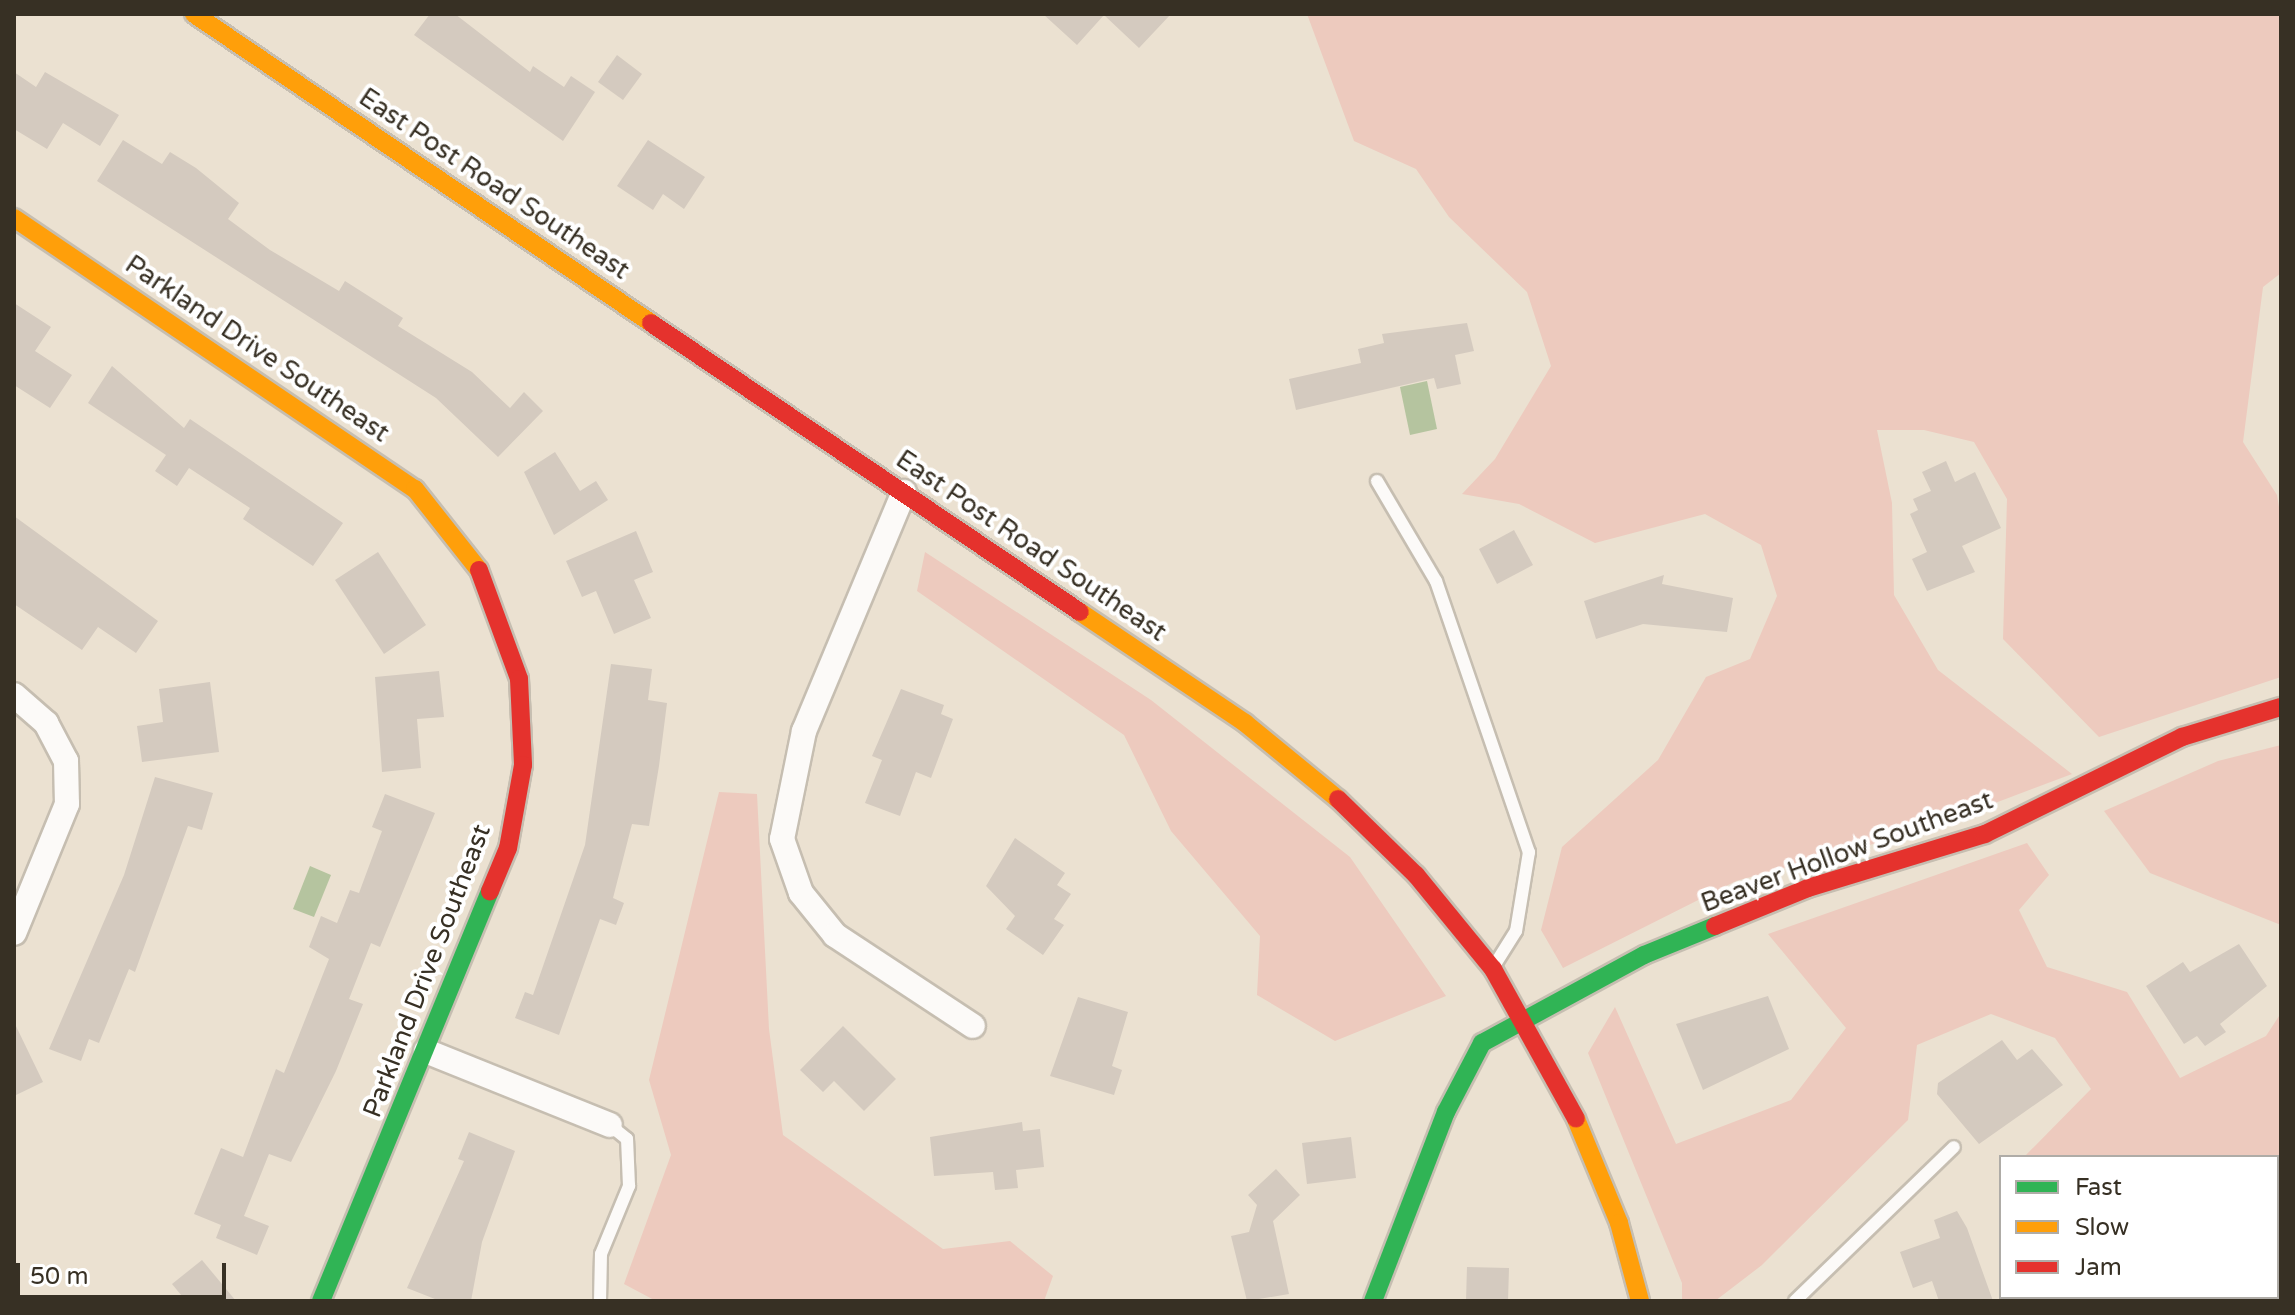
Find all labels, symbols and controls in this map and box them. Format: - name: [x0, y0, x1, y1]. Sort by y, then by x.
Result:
- street label: East Post Road Southeast: [353, 82, 635, 286]
- street label: Parkland Drive Southeast: [119, 249, 395, 449]
- street label: East Post Road Southeast: [890, 444, 1172, 648]
- street label: Beaver Hollow Southeast: [1697, 785, 1997, 919]
- street label: Parkland Drive Southeast: [357, 820, 497, 1122]
- legend: [1999, 1155, 2279, 1299]
- text: Fast: [2075, 1173, 2122, 1202]
- text: Slow: [2075, 1213, 2129, 1242]
- scale bar: [20, 1247, 230, 1297]
- text: Jam: [2075, 1253, 2122, 1282]
- text: 50 m: [30, 1262, 88, 1291]

